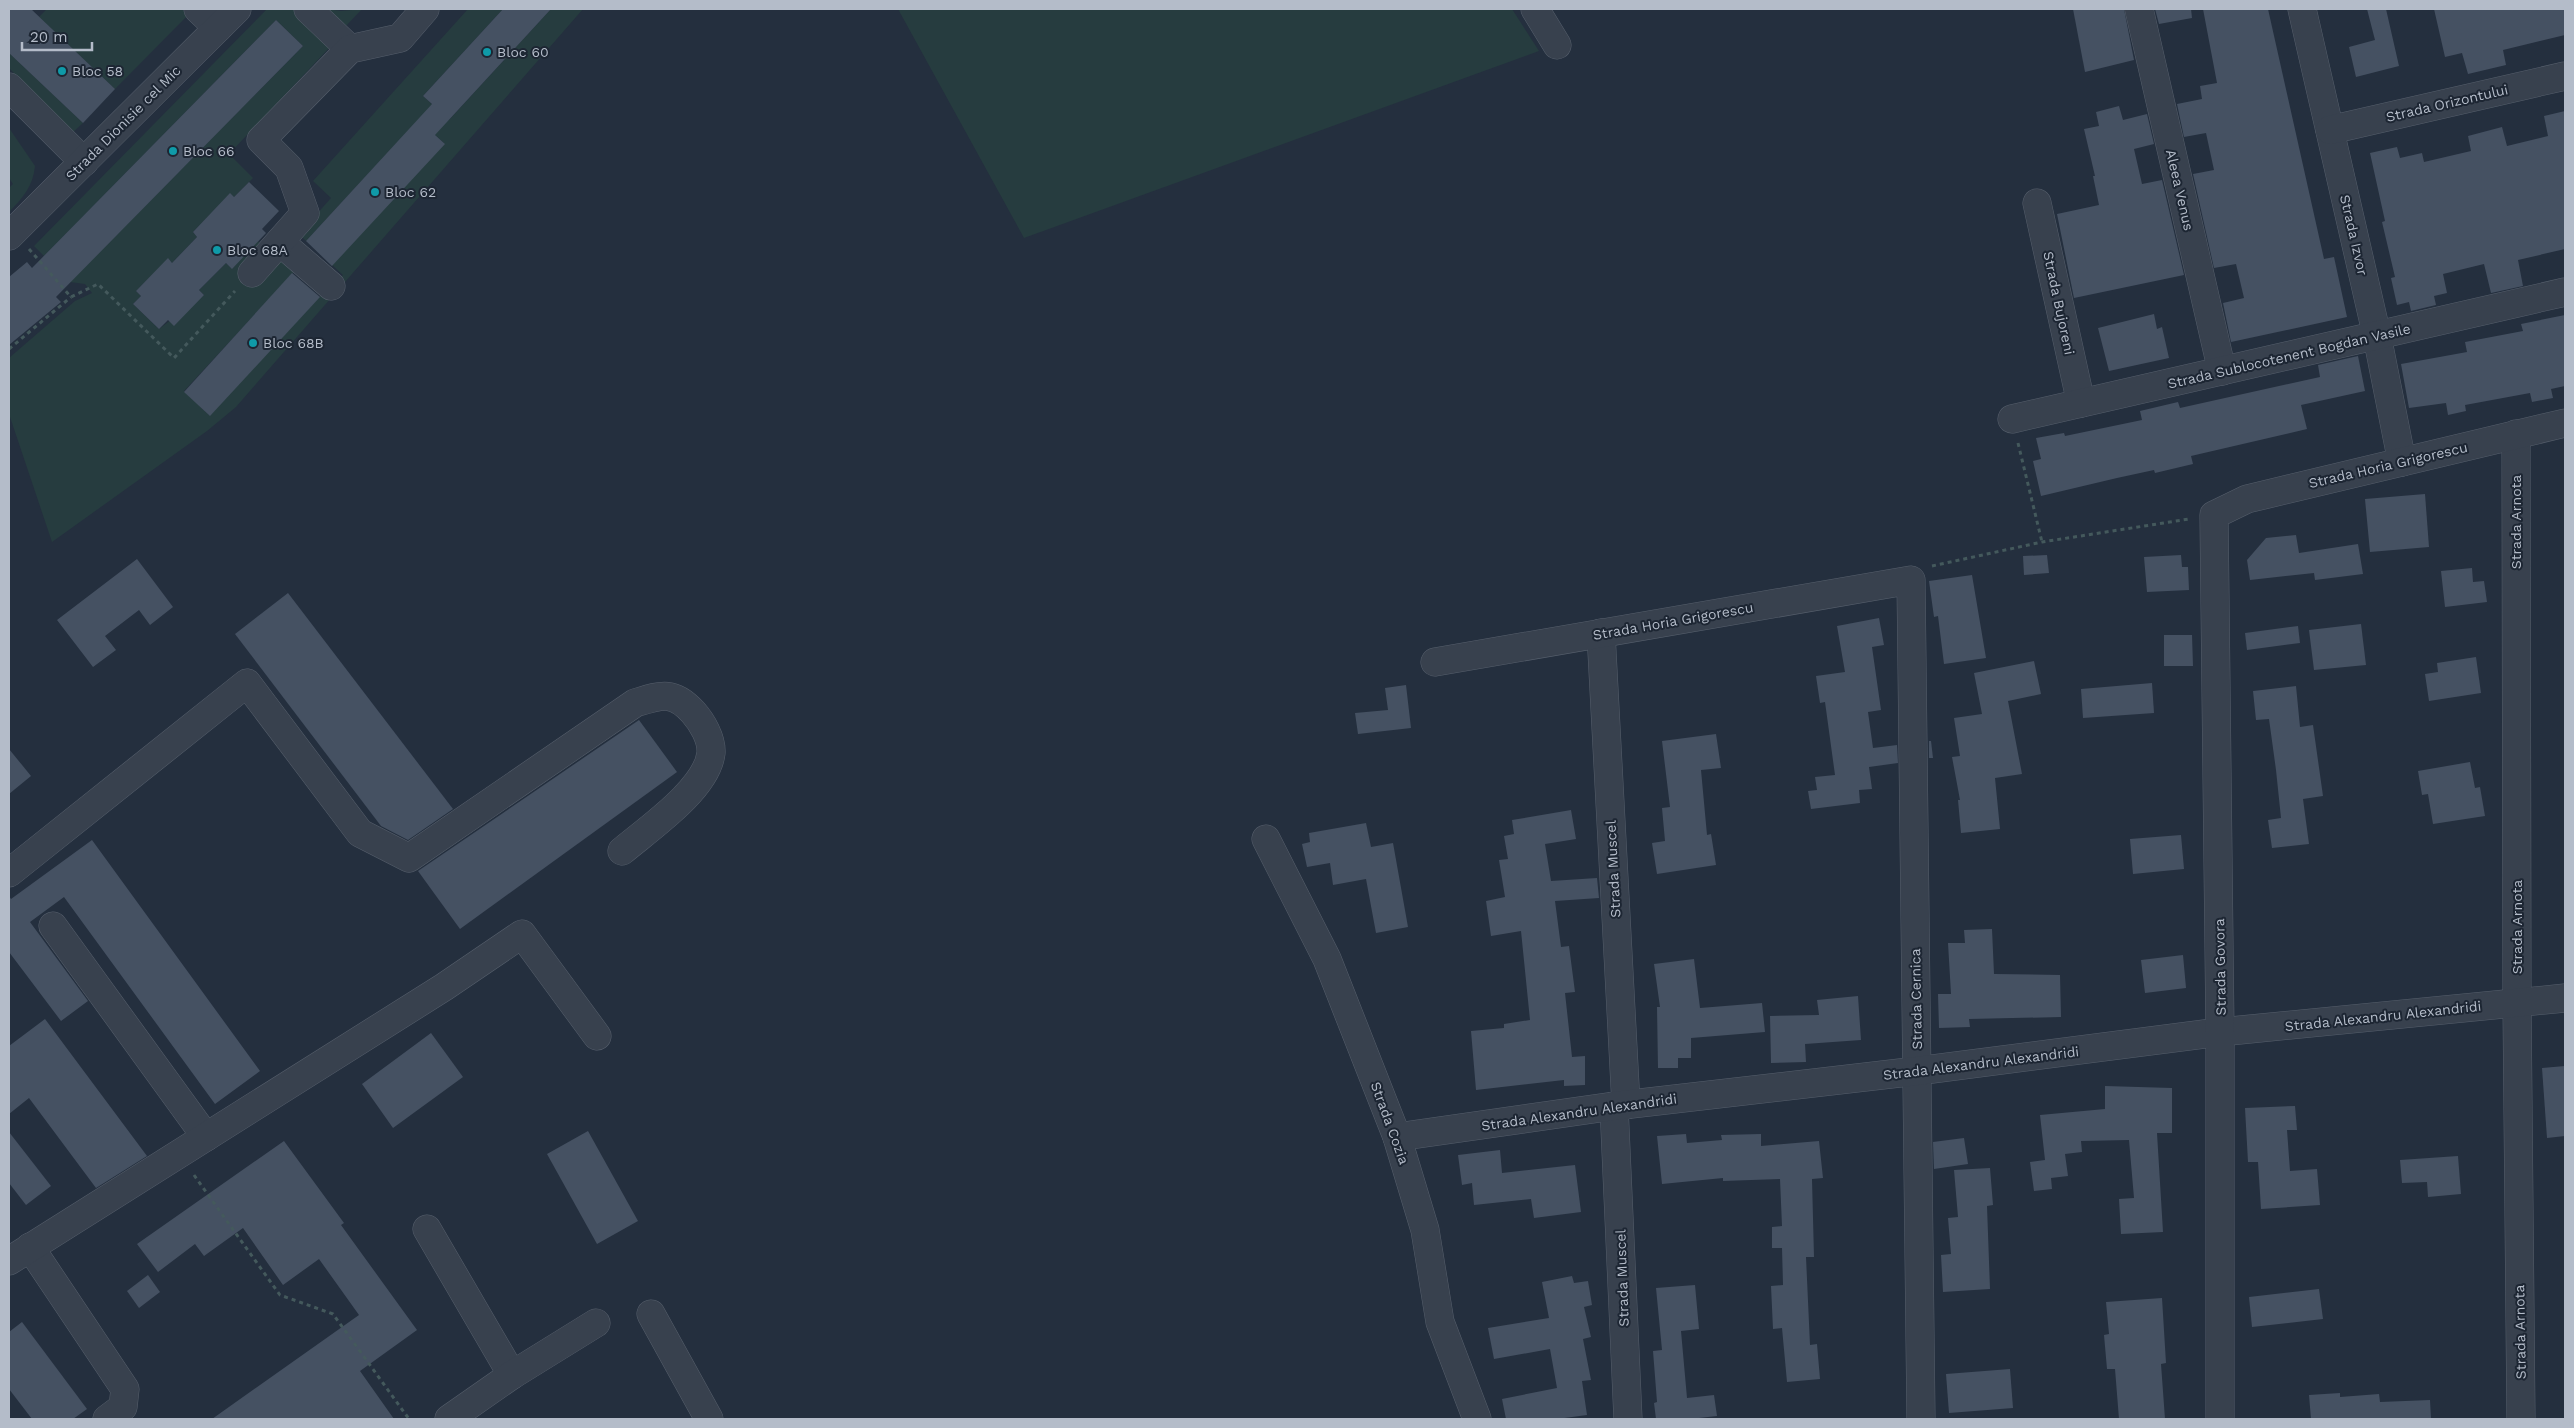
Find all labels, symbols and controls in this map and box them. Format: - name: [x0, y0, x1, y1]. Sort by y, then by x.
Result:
- scale bar: [22, 20, 92, 52]
- text: 20 m: [30, 28, 68, 46]
- place label: Bloc 60: [497, 44, 549, 60]
- marker: Bloc 60: [481, 46, 493, 58]
- street label: Strada Dionisie cel Mic: [62, 62, 184, 184]
- place label: Bloc 58: [72, 63, 123, 79]
- marker: Bloc 58: [56, 65, 68, 77]
- street label: Strada Orizontului: [2384, 81, 2510, 125]
- place label: Bloc 66: [183, 143, 234, 159]
- marker: Bloc 66: [167, 145, 179, 157]
- street label: Aleea Venus: [2163, 148, 2197, 232]
- place label: Bloc 62: [385, 184, 436, 200]
- marker: Bloc 62: [369, 186, 381, 198]
- street label: Strada Izvor: [2337, 193, 2371, 277]
- place label: Bloc 68A: [227, 242, 288, 258]
- marker: Bloc 68A: [211, 244, 223, 256]
- street label: Strada Bujoreni: [2040, 250, 2078, 356]
- street label: Strada Sublocotenent Bogdan Vasile: [2166, 320, 2412, 392]
- place label: Bloc 68B: [263, 335, 324, 351]
- marker: Bloc 68B: [247, 337, 259, 349]
- street label: Strada Horia Grigorescu: [2307, 439, 2469, 491]
- street label: Strada Arnota: [2508, 475, 2524, 569]
- street label: Strada Horia Grigorescu: [1592, 599, 1754, 643]
- street label: Strada Muscel: [1602, 819, 1624, 918]
- street label: Strada Arnota: [2509, 880, 2525, 974]
- street label: Strada Govora: [2211, 918, 2229, 1016]
- street label: Strada Cernica: [1907, 948, 1925, 1050]
- street label: Strada Alexandru Alexandridi: [2284, 998, 2482, 1034]
- street label: Strada Alexandru Alexandridi: [1882, 1043, 2080, 1083]
- street label: Strada Cozia: [1368, 1080, 1412, 1166]
- street label: Strada Alexandru Alexandridi: [1480, 1090, 1678, 1134]
- street label: Strada Muscel: [1612, 1228, 1632, 1327]
- street label: Strada Arnota: [2511, 1285, 2529, 1379]

